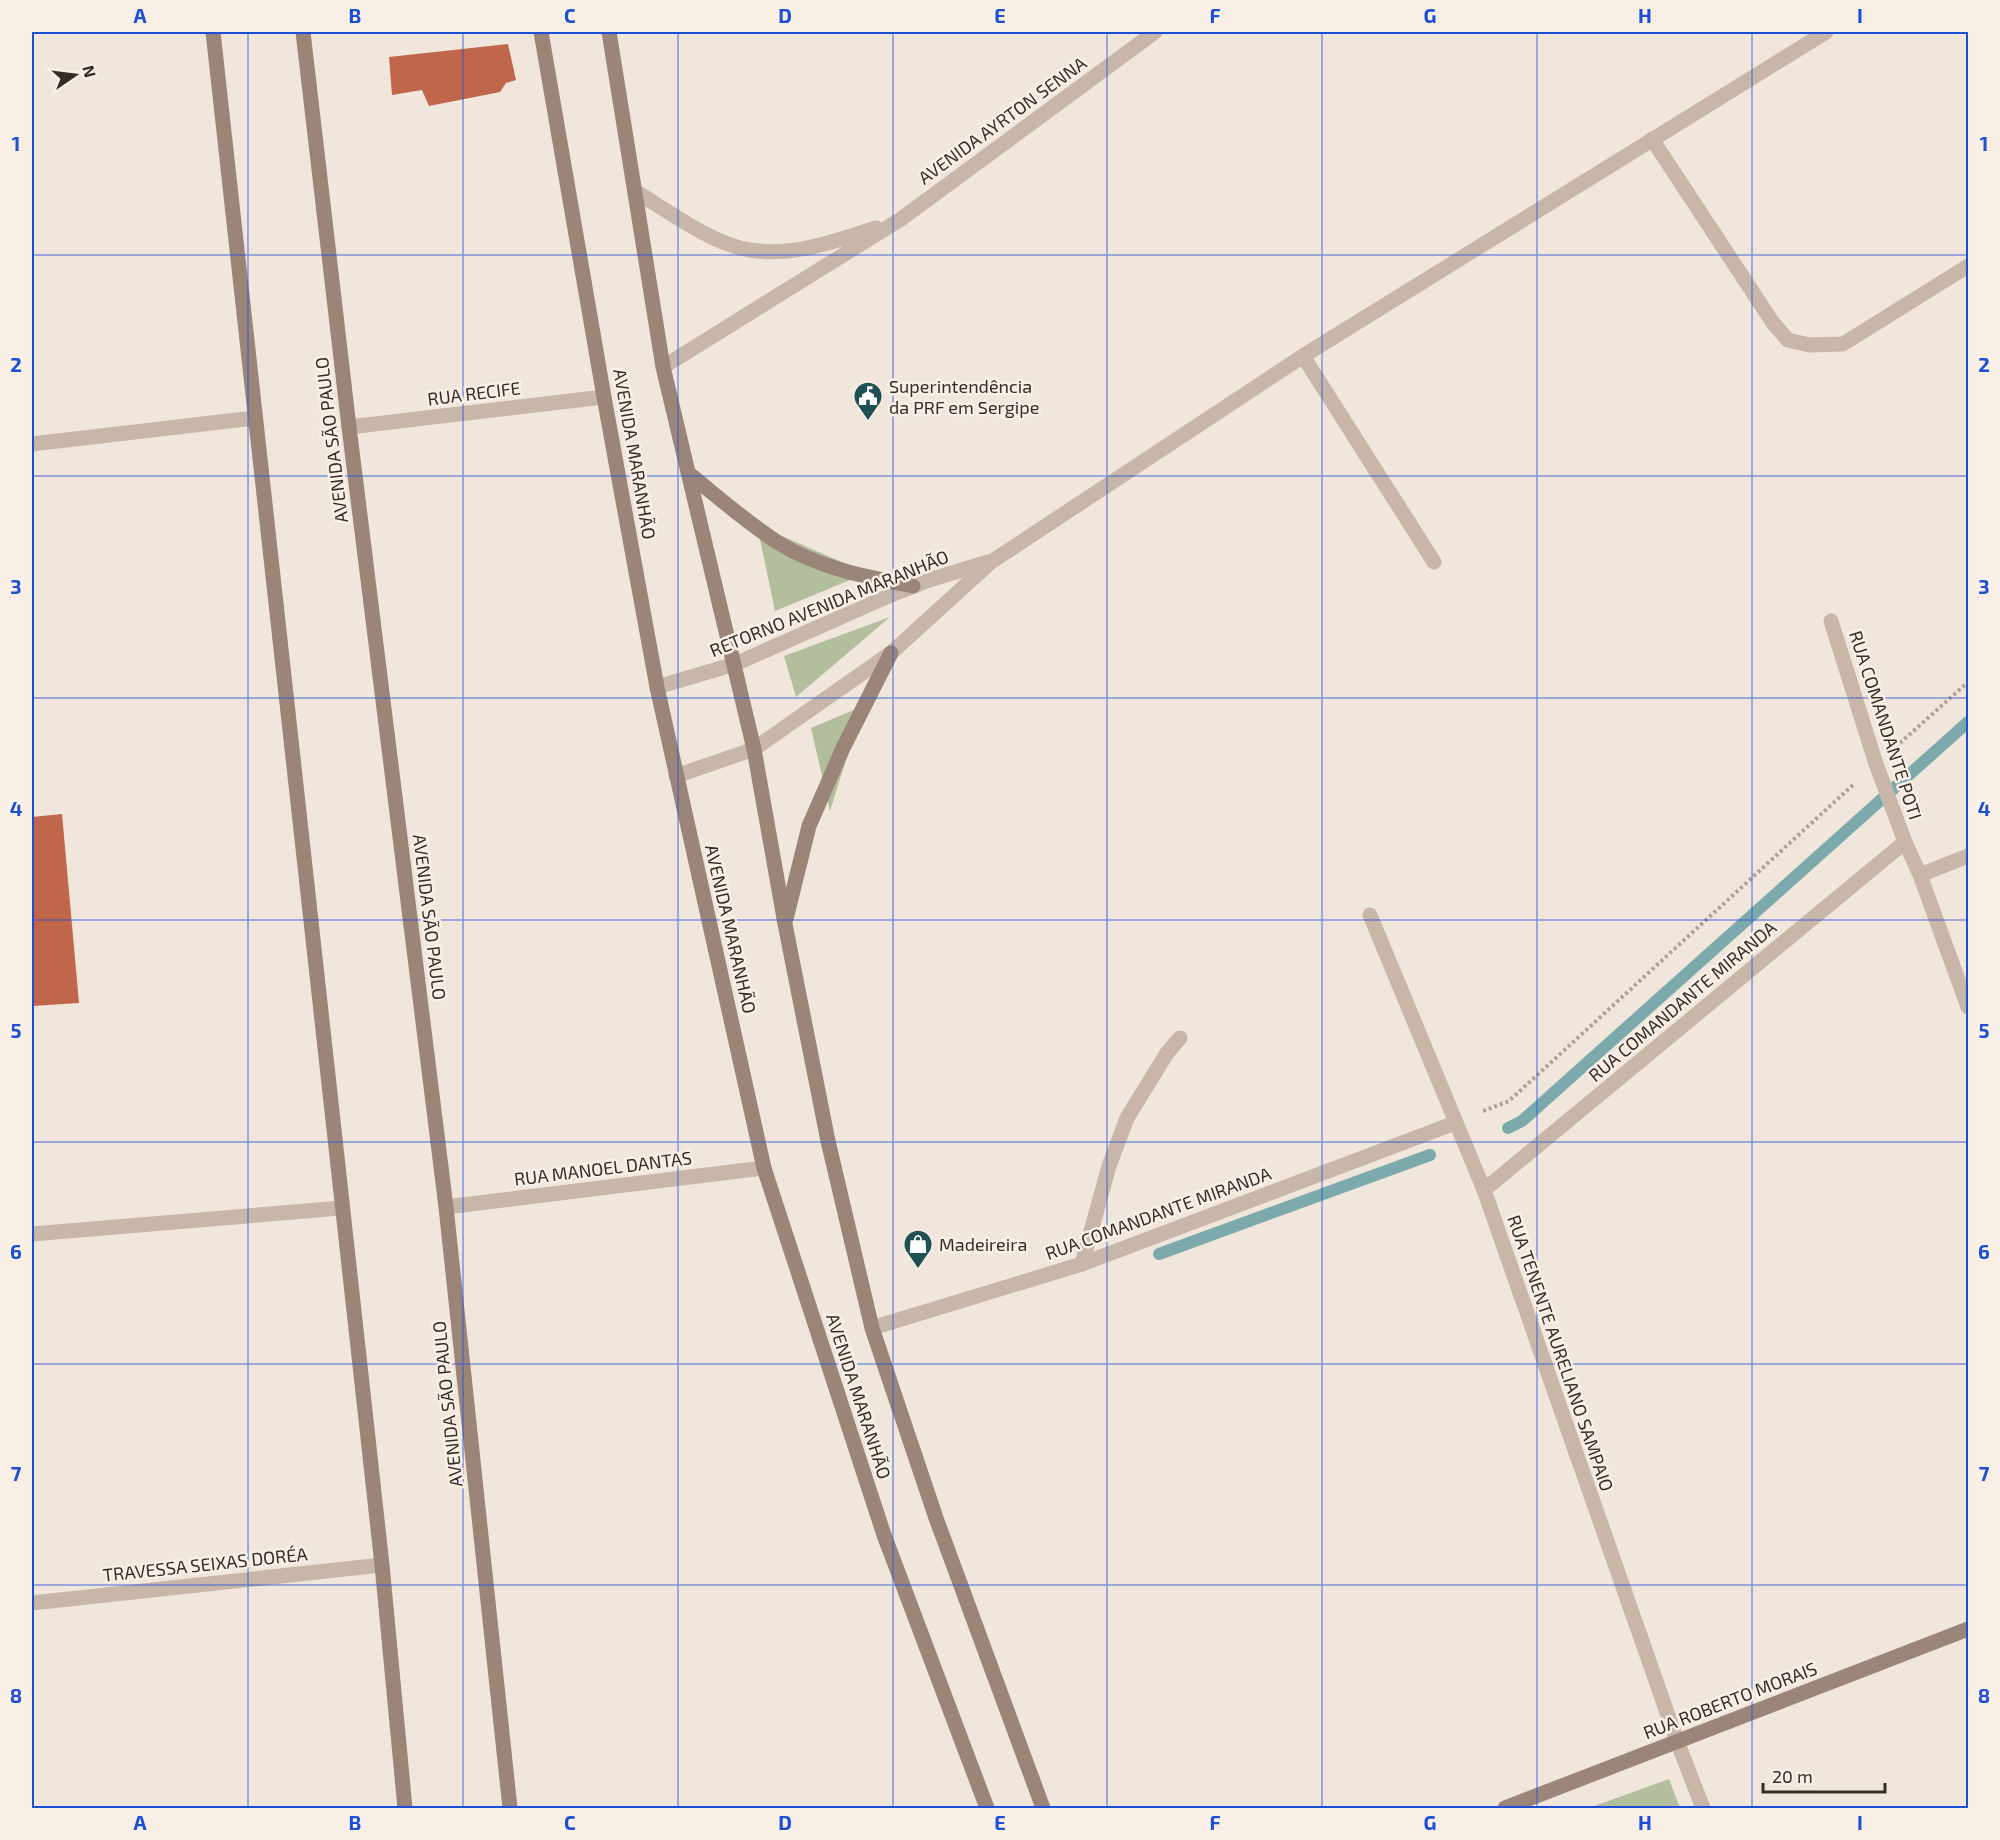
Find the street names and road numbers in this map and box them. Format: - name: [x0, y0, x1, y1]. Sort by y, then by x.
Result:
- street label: AVENIDA AYRTON SENNA: [914, 51, 1091, 188]
- street label: AVENIDA SÃO PAULO: [310, 356, 352, 524]
- street label: AVENIDA MARANHÃO: [609, 367, 661, 541]
- street label: RUA RECIFE: [426, 376, 522, 410]
- street label: RETORNO AVENIDA MARANHÃO: [706, 545, 952, 661]
- street label: RUA COMANDANTE POTI: [1845, 628, 1927, 822]
- street label: AVENIDA SÃO PAULO: [409, 833, 451, 1001]
- street label: AVENIDA MARANHÃO: [701, 842, 761, 1016]
- street label: RUA COMANDANTE MIRANDA: [1584, 915, 1781, 1086]
- street label: RUA MANOEL DANTAS: [513, 1146, 693, 1190]
- street label: RUA COMANDANTE MIRANDA: [1042, 1162, 1275, 1264]
- street label: RUA TENENTE AURELIANO SAMPAIO: [1503, 1212, 1619, 1494]
- street label: AVENIDA MARANHÃO: [822, 1310, 896, 1482]
- street label: AVENIDA SÃO PAULO: [427, 1320, 467, 1488]
- street label: TRAVESSA SEIXAS DORÉA: [102, 1542, 309, 1586]
- street label: RUA ROBERTO MORAIS: [1640, 1657, 1820, 1743]

